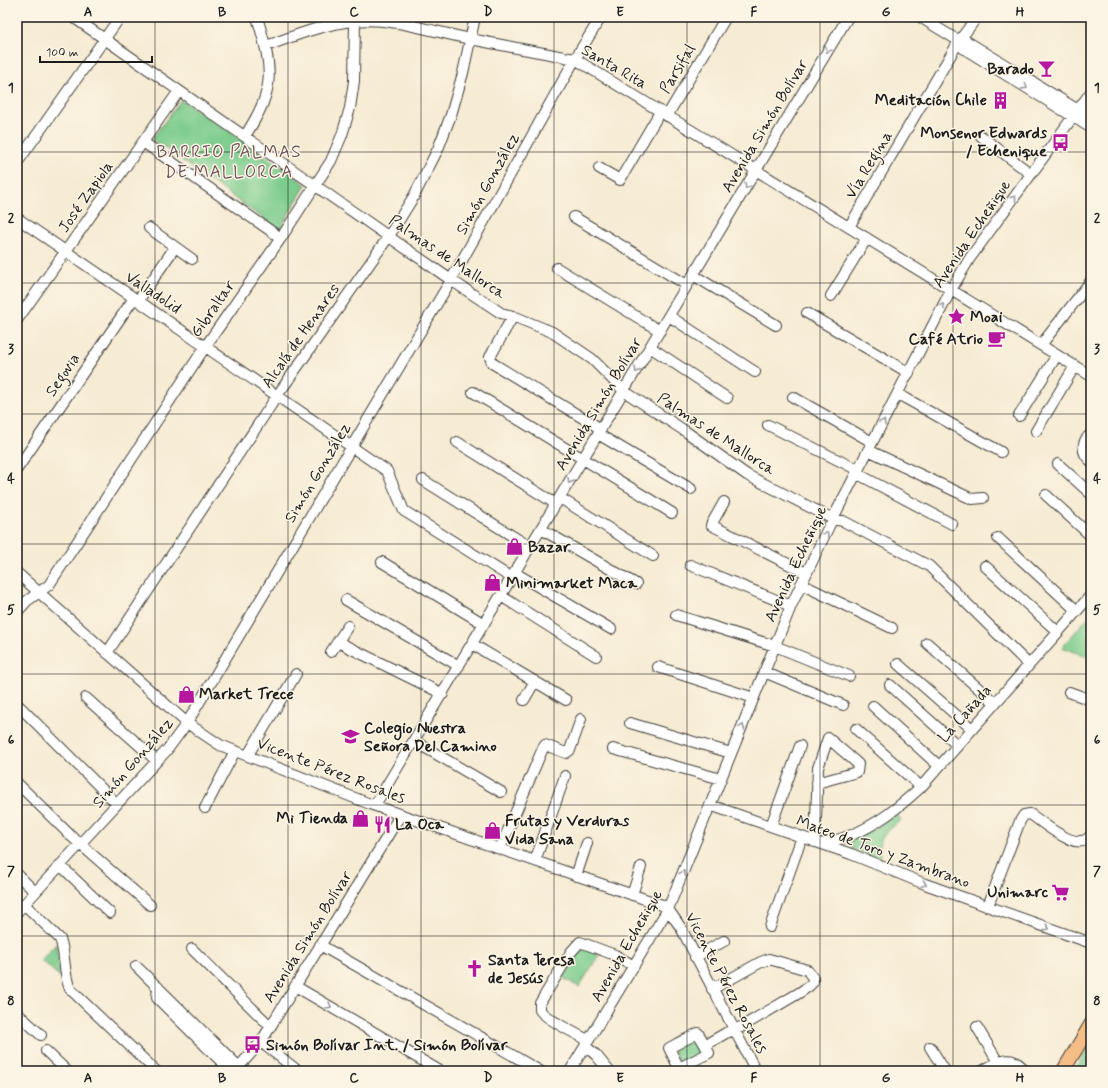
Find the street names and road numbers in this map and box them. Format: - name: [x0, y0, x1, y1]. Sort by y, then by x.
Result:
- street label: Santa Rita: [577, 40, 651, 94]
- street label: Parsifal: [655, 40, 701, 98]
- street label: Avenida Simón Bolívar: [717, 55, 813, 196]
- street label: Vía Regina: [840, 127, 898, 203]
- street label: Simón González: [451, 129, 525, 239]
- street label: José Zapiola: [54, 157, 118, 237]
- street label: Avenida Echeñique: [928, 175, 1016, 292]
- street label: Palmas de Mallorca: [385, 210, 510, 304]
- street label: Valladolid: [121, 267, 185, 319]
- street label: Gibraltar: [186, 276, 241, 342]
- street label: Alcalá de Henares: [257, 279, 345, 393]
- street label: Avenida Simón Bolívar: [551, 333, 647, 474]
- street label: Segovia: [41, 349, 86, 401]
- street label: Palmas de Mallorca: [653, 388, 779, 480]
- street label: Simón González: [280, 419, 356, 527]
- street label: Avenida Echeñique: [760, 502, 832, 626]
- street label: La Cañada: [933, 680, 997, 748]
- street label: Simón González: [88, 713, 178, 813]
- street label: Vicente Pérez Rosales: [254, 733, 408, 809]
- street label: Mateo de Toro y Zambrano: [793, 811, 973, 893]
- street label: Avenida Simón Bolívar: [259, 867, 357, 1007]
- street label: Avenida Echeñique: [586, 886, 668, 1006]
- street label: Vicente Pérez Rosales: [680, 909, 772, 1057]

